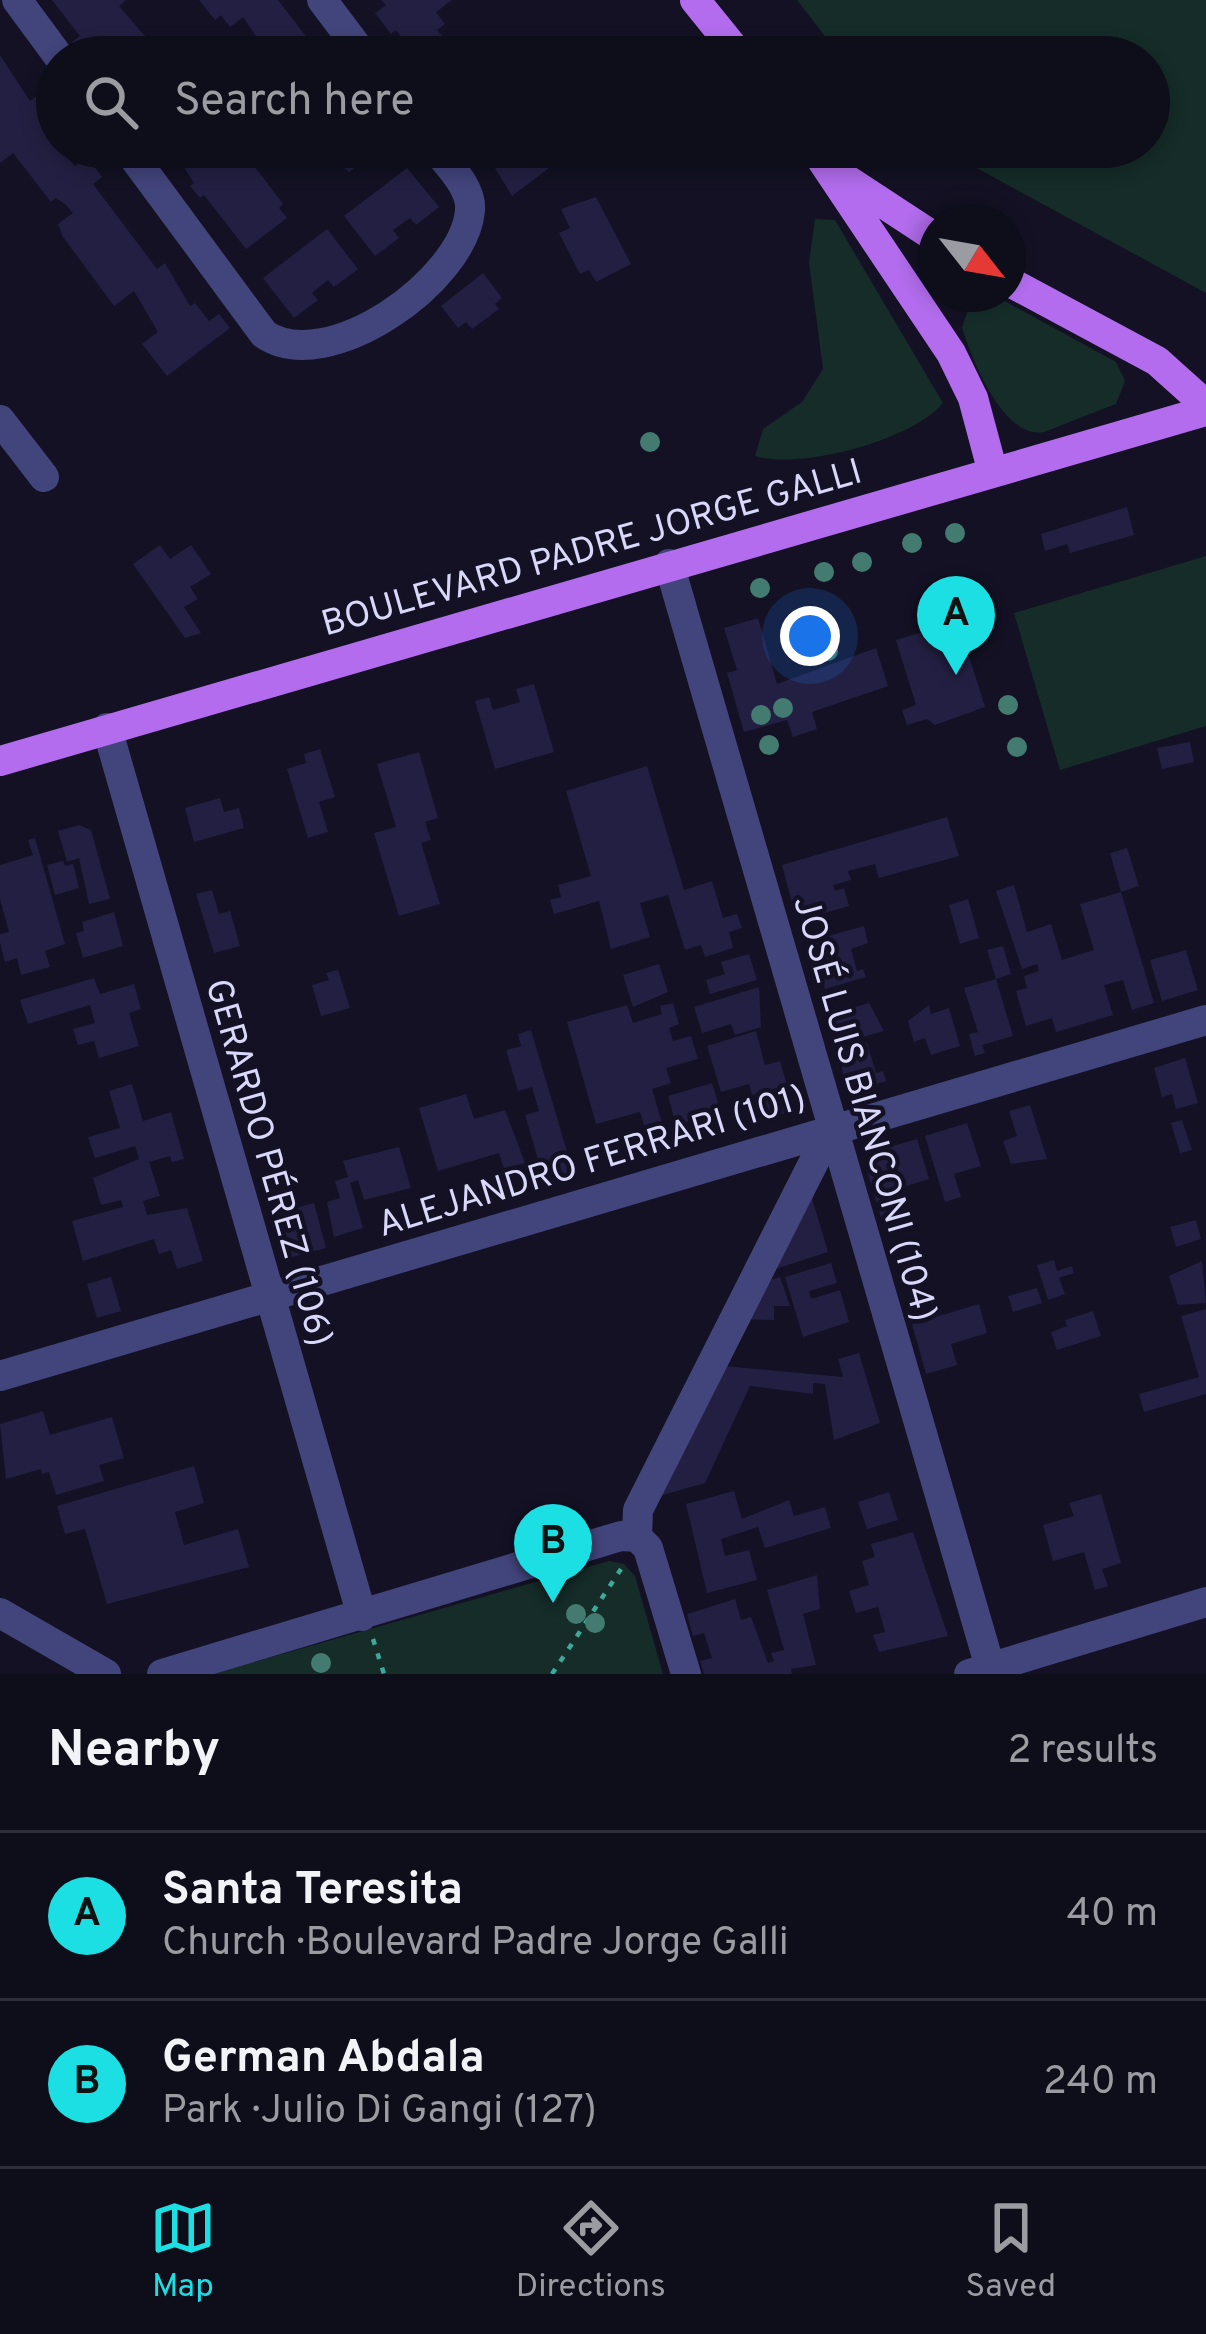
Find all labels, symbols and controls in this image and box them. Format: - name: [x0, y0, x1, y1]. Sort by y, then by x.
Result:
- search box: [36, 36, 1170, 168]
- icon: search: [78, 69, 144, 135]
- text: Search here: [174, 74, 414, 131]
- north arrow: [918, 204, 1026, 312]
- street label: BOULEVARD PADRE JORGE GALLI: [317, 451, 868, 649]
- pin: A: [917, 576, 995, 675]
- your location: [780, 606, 840, 666]
- street label: JOSÉ LUIS BIANCONI (104): [780, 890, 948, 1327]
- street label: GERARDO PÉREZ (106): [193, 973, 344, 1352]
- street label: ALEJANDRO FERRARI (101): [373, 1076, 812, 1250]
- pin: B: [514, 1504, 592, 1603]
- text: Nearby: [48, 1720, 220, 1785]
- text: 2 results: [1007, 1728, 1158, 1777]
- text: Santa Teresita: [162, 1863, 463, 1920]
- text: A: [73, 1891, 101, 1940]
- text: 40 m: [1067, 1891, 1158, 1940]
- text: Church · Boulevard Padre Jorge Galli: [162, 1920, 789, 1969]
- text: German Abdala: [162, 2031, 485, 2088]
- text: B: [74, 2059, 100, 2108]
- text: 240 m: [1043, 2059, 1158, 2108]
- text: Park · Julio Di Gangi (127): [162, 2088, 597, 2137]
- tab: Map: [150, 2195, 216, 2309]
- tab: Directions: [516, 2195, 666, 2309]
- tab: Saved: [965, 2195, 1056, 2309]

